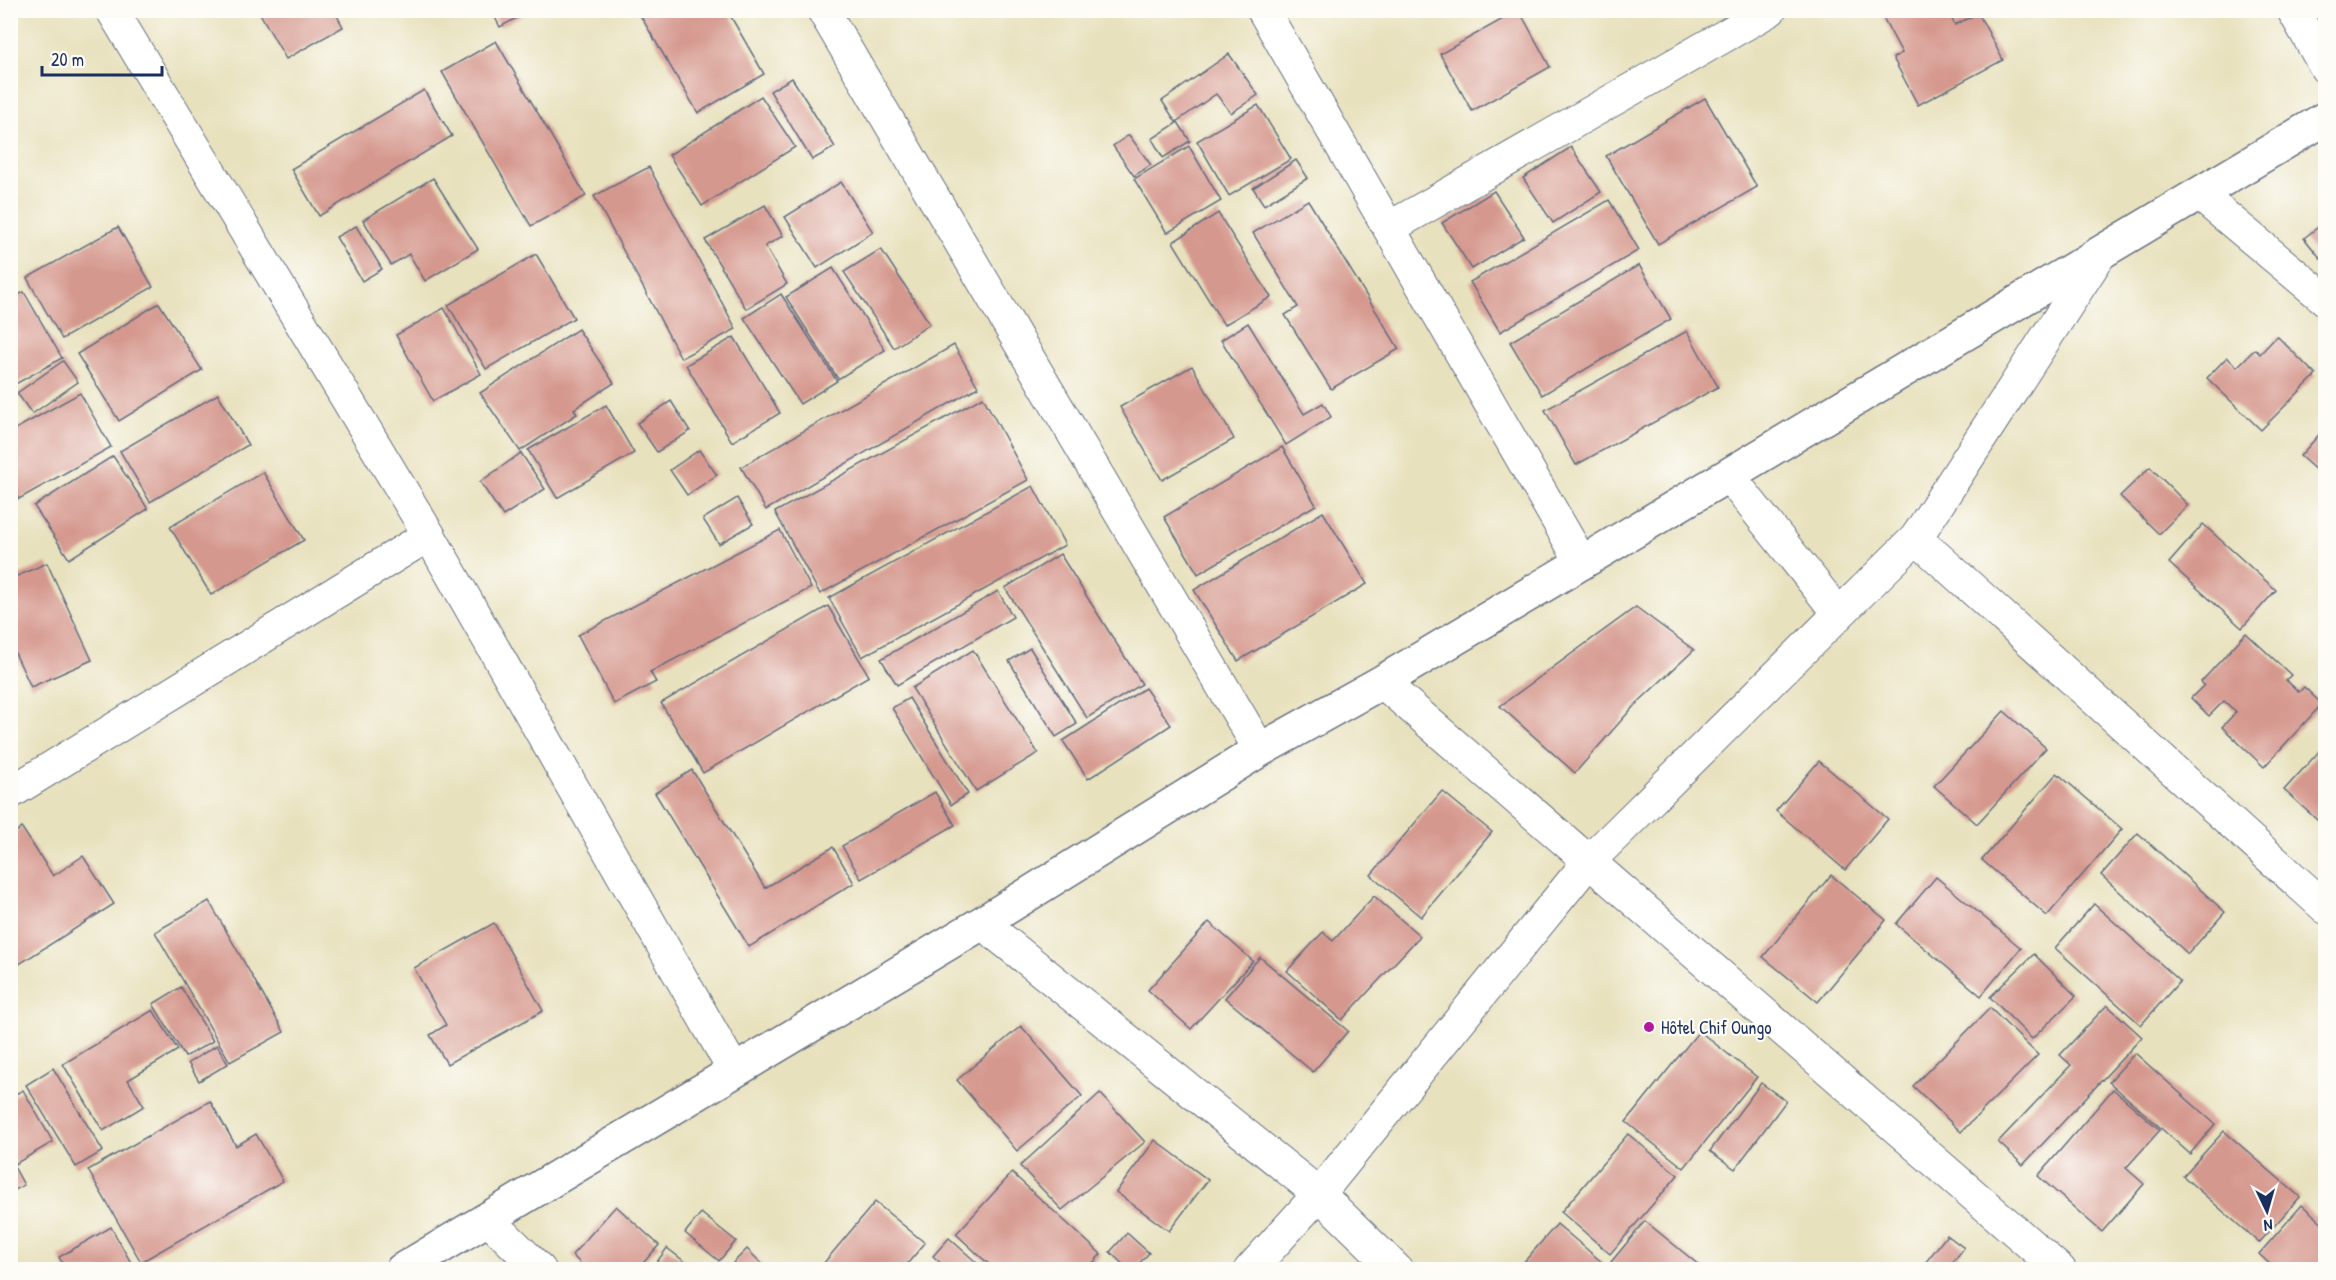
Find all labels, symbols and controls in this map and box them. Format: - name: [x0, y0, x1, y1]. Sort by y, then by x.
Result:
- scale bar: [42, 39, 162, 77]
- text: 20 m: [51, 47, 84, 72]
- place label: Hôtel Chif Oungo: [1661, 1015, 1772, 1040]
- marker: Hôtel Chif Oungo: [1642, 1020, 1656, 1034]
- north arrow: [2237, 1181, 2297, 1241]
- text: N: [2263, 1215, 2274, 1237]

